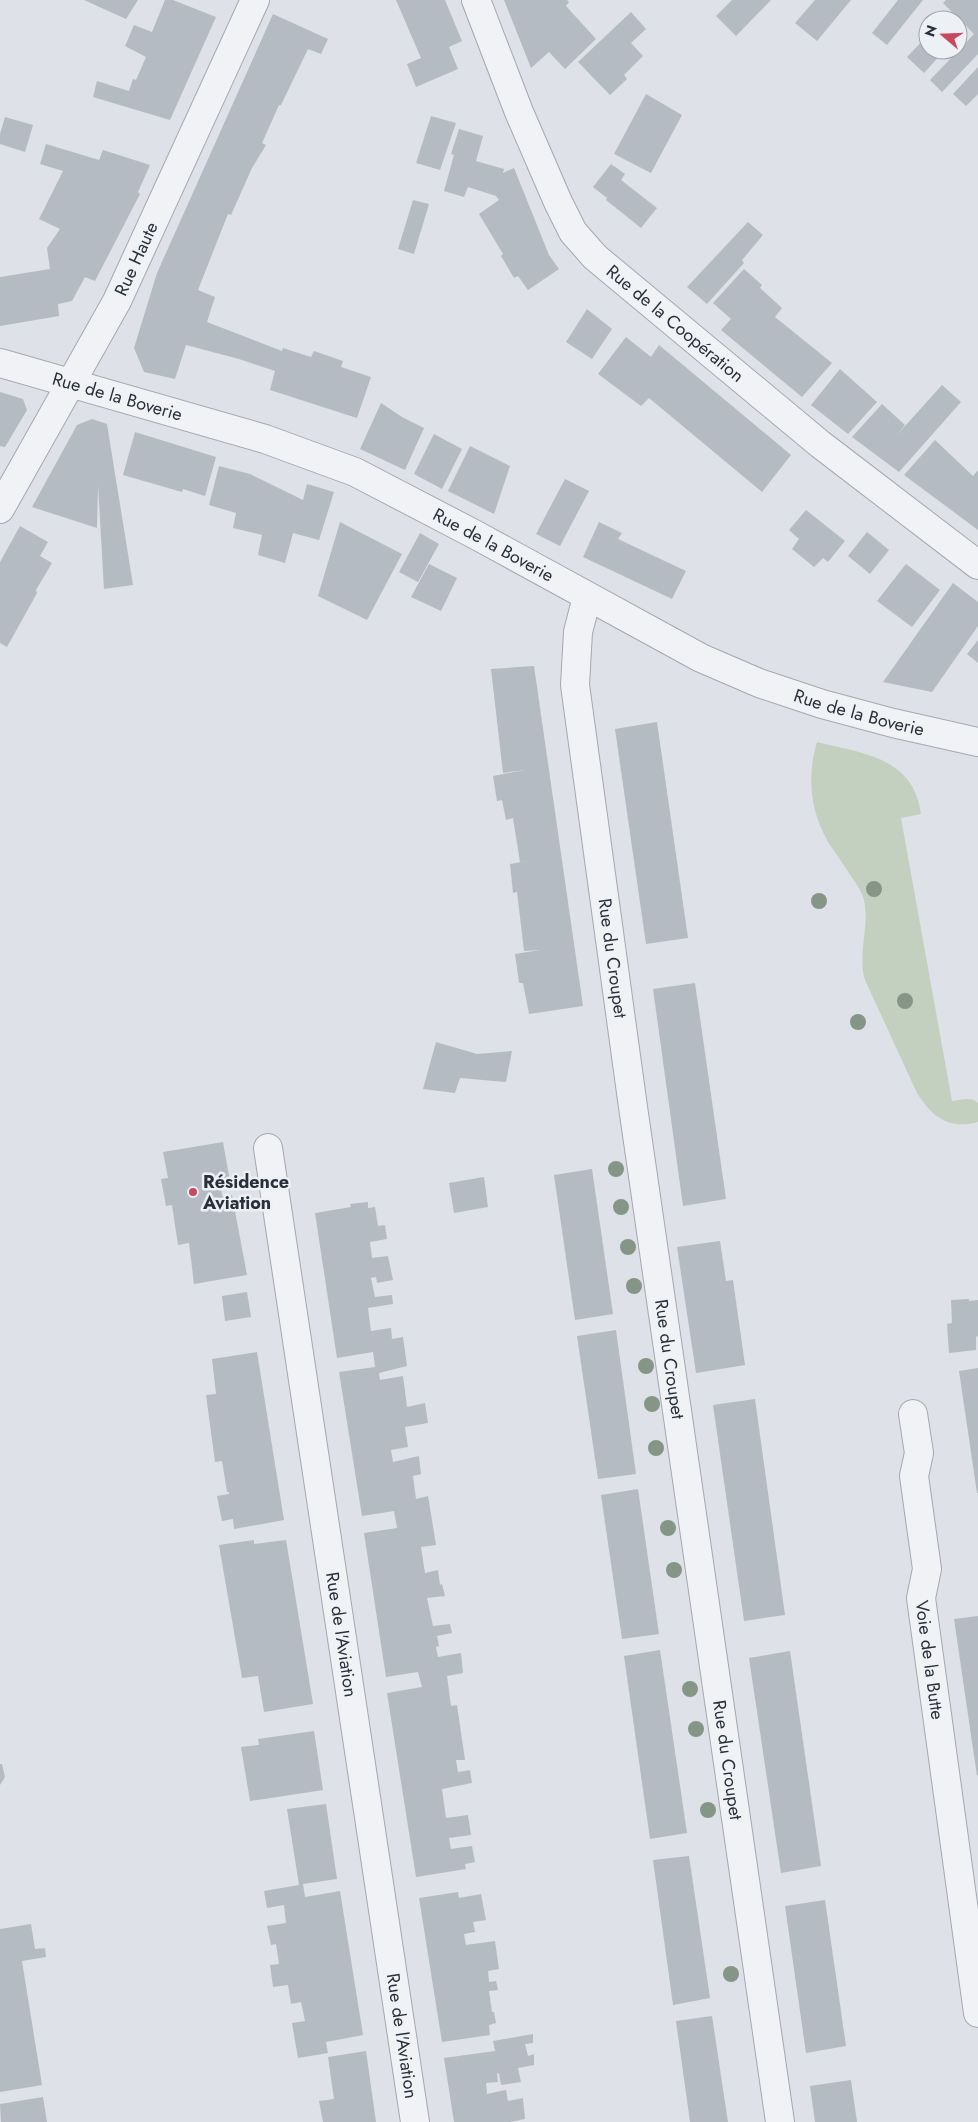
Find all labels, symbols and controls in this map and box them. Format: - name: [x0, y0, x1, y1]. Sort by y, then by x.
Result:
- north arrow: [918, 10, 968, 60]
- text: N: [919, 22, 942, 39]
- street label: Rue Haute: [108, 218, 165, 300]
- street label: Rue de la Coopération: [601, 259, 750, 389]
- street label: Rue de la Boverie: [49, 366, 185, 428]
- street label: Rue de la Boverie: [428, 502, 559, 588]
- street label: Rue de la Boverie: [790, 682, 927, 743]
- street label: Rue du Croupet: [591, 897, 634, 1020]
- place label: Résidence Aviation: [202, 1169, 289, 1216]
- marker: Résidence Aviation: [187, 1186, 199, 1198]
- street label: Rue du Croupet: [648, 1298, 691, 1421]
- street label: Rue de l'Aviation: [319, 1570, 364, 1699]
- street label: Voie de la Butte: [908, 1599, 951, 1721]
- street label: Rue du Croupet: [706, 1698, 749, 1822]
- street label: Rue de l'Aviation: [380, 1972, 424, 2100]

